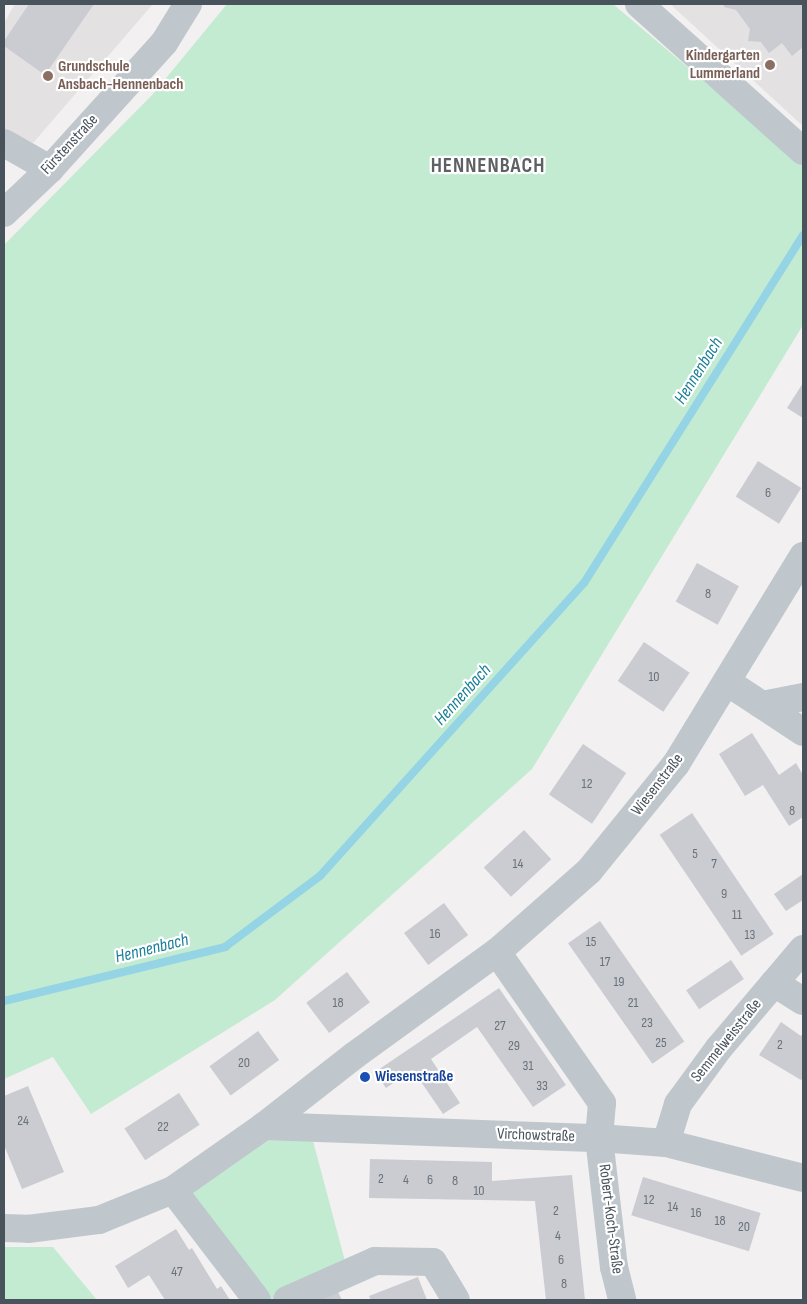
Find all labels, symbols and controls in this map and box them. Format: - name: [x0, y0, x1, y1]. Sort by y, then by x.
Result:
- place label: Kindergarten Lummerland: [686, 46, 760, 84]
- place label: Grundschule Ansbach-Hennenbach: [58, 57, 183, 95]
- marker: Kindergarten Lummerland: [764, 59, 776, 71]
- marker: Grundschule Ansbach-Hennenbach: [42, 70, 54, 82]
- street label: Fürstenstraße: [37, 111, 103, 179]
- district label: HENNENBACH: [429, 153, 547, 179]
- water label: Hennenbach: [670, 334, 728, 408]
- house number: 6: [765, 485, 771, 501]
- house number: 8: [705, 586, 711, 602]
- water label: Hennenbach: [430, 660, 496, 730]
- house number: 10: [648, 669, 660, 685]
- street label: Wiesenstraße: [628, 750, 688, 820]
- house number: 12: [582, 776, 592, 792]
- house number: 8: [789, 803, 795, 819]
- house number: 5: [692, 846, 698, 862]
- house number: 14: [513, 856, 523, 872]
- house number: 7: [711, 856, 717, 872]
- house number: 9: [721, 886, 727, 902]
- house number: 11: [732, 907, 742, 923]
- house number: 16: [429, 926, 441, 942]
- house number: 13: [745, 927, 755, 943]
- water label: Hennenbach: [113, 929, 191, 969]
- house number: 15: [586, 934, 596, 950]
- house number: 17: [600, 954, 610, 970]
- house number: 19: [613, 974, 625, 990]
- house number: 18: [332, 995, 344, 1011]
- house number: 21: [628, 995, 638, 1011]
- street label: Semmelweisstraße: [688, 996, 766, 1086]
- house number: 23: [641, 1015, 653, 1031]
- house number: 27: [494, 1018, 506, 1034]
- house number: 25: [655, 1035, 667, 1051]
- house number: 2: [777, 1037, 783, 1053]
- house number: 29: [508, 1038, 520, 1054]
- house number: 20: [238, 1055, 250, 1071]
- house number: 31: [523, 1058, 533, 1074]
- place label: Wiesenstraße: [375, 1067, 453, 1087]
- marker: Wiesenstraße: [359, 1071, 371, 1083]
- house number: 33: [536, 1078, 548, 1094]
- house number: 24: [17, 1113, 29, 1129]
- house number: 22: [157, 1119, 169, 1135]
- street label: Virchowstraße: [497, 1125, 575, 1147]
- street label: Robert-Koch-Straße: [594, 1163, 626, 1275]
- house number: 2: [378, 1171, 384, 1187]
- house number: 4: [403, 1172, 409, 1188]
- house number: 6: [427, 1172, 433, 1188]
- house number: 8: [452, 1173, 458, 1189]
- house number: 10: [473, 1183, 485, 1199]
- house number: 12: [644, 1192, 654, 1208]
- house number: 14: [668, 1199, 678, 1215]
- house number: 2: [553, 1203, 559, 1219]
- house number: 16: [690, 1205, 702, 1221]
- house number: 18: [714, 1213, 726, 1229]
- house number: 20: [738, 1219, 750, 1235]
- house number: 4: [555, 1228, 561, 1244]
- house number: 6: [558, 1252, 564, 1268]
- house number: 47: [171, 1264, 183, 1280]
- house number: 8: [561, 1276, 567, 1292]

